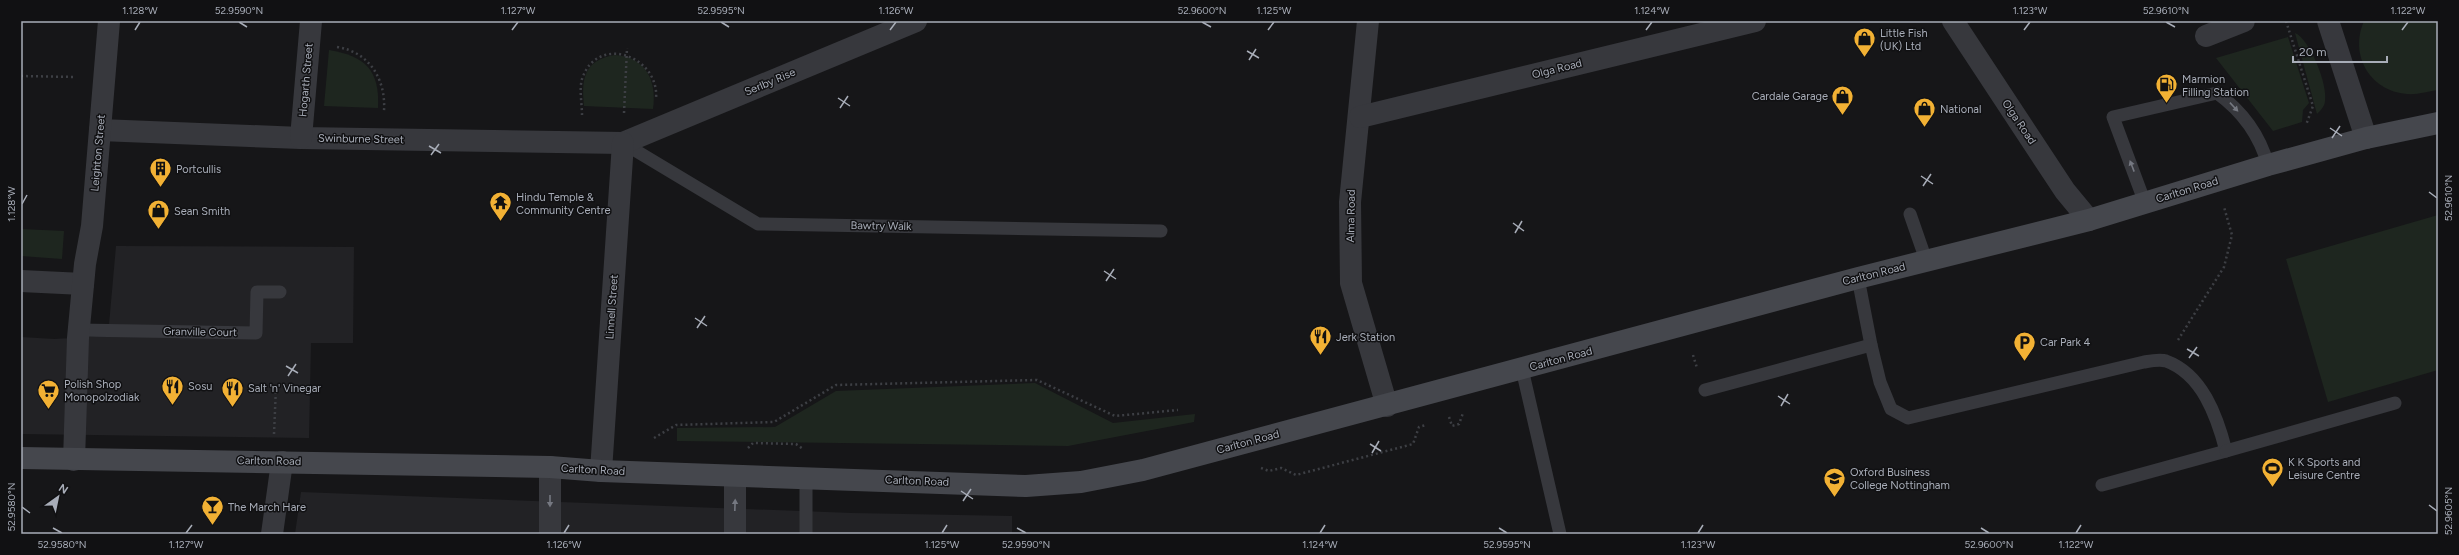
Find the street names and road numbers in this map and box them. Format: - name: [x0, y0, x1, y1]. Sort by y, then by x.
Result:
- street label: Hogarth Street: [296, 42, 316, 118]
- street label: Olga Road: [1531, 57, 1583, 81]
- street label: Serlby Rise: [742, 65, 798, 99]
- street label: Olga Road: [1999, 97, 2039, 147]
- street label: Leighton Street: [88, 114, 108, 192]
- street label: Swinburne Street: [318, 132, 404, 146]
- street label: Carlton Road: [2154, 174, 2220, 206]
- street label: Alma Road: [1344, 189, 1358, 243]
- street label: Bawtry Walk: [851, 219, 912, 233]
- street label: Carlton Road: [1841, 260, 1907, 288]
- street label: Linnell Street: [603, 274, 621, 340]
- street label: Granville Court: [163, 325, 237, 339]
- street label: Carlton Road: [1528, 344, 1594, 374]
- street label: Carlton Road: [1215, 427, 1281, 457]
- street label: Carlton Road: [237, 454, 301, 468]
- street label: Carlton Road: [561, 462, 625, 478]
- street label: Carlton Road: [885, 473, 949, 489]

